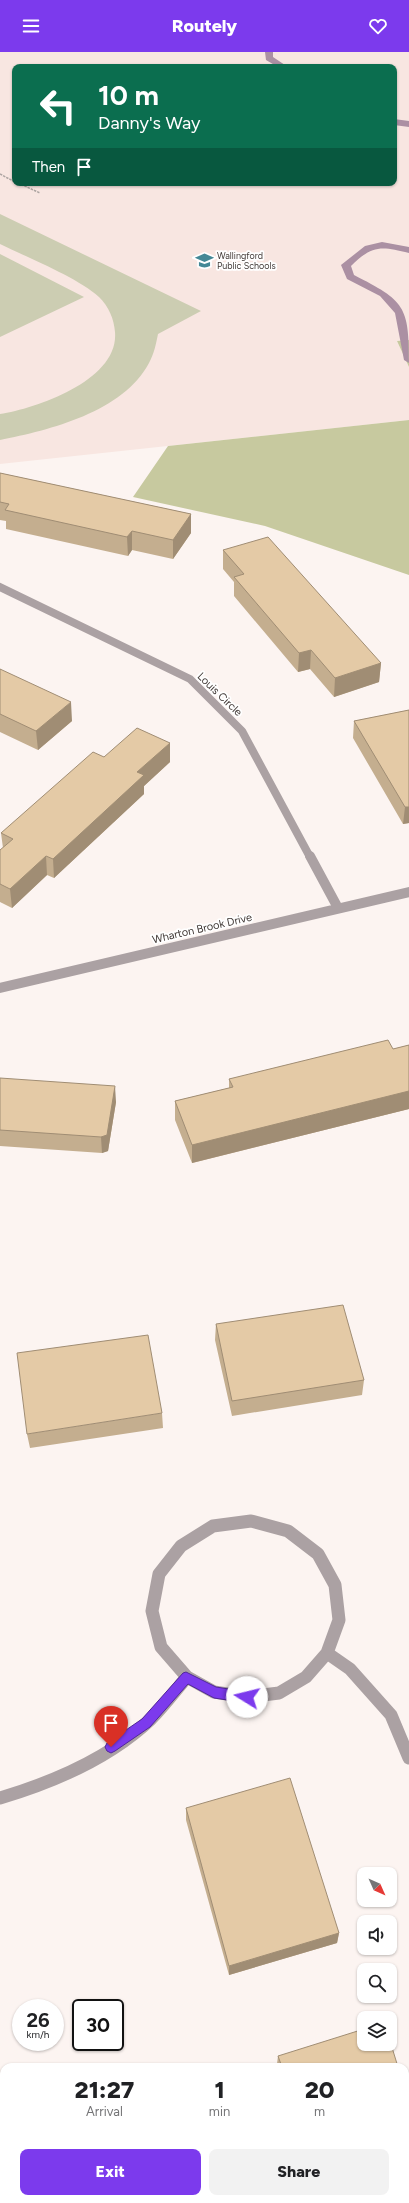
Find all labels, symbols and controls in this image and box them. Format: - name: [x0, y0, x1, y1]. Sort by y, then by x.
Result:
- icon: menu: [20, 15, 42, 37]
- text: Routely: [172, 15, 237, 37]
- icon: heart: [367, 15, 389, 37]
- text: 10 m: [98, 78, 159, 112]
- icon: left: [32, 80, 84, 132]
- text: Danny's Way: [98, 112, 200, 134]
- icon: arrive: [73, 156, 95, 178]
- text: Then: [32, 158, 65, 176]
- place label: Wallingford Public Schools: [217, 250, 276, 271]
- school or university icon: Wallingford Public Schools: [194, 251, 214, 271]
- street label: Louis Circle: [195, 670, 245, 719]
- street label: Wharton Brook Drive: [151, 911, 253, 946]
- position arrow: [226, 1676, 268, 1718]
- pin: [94, 1706, 128, 1747]
- icon: arrive: [100, 1712, 122, 1734]
- north arrow: [357, 1867, 397, 1907]
- map controls: [357, 1867, 397, 2051]
- button: sound: [357, 1915, 397, 1955]
- button: search: [357, 1963, 397, 2003]
- speed limit sign: 30: [72, 1999, 124, 2051]
- text: 26: [26, 2008, 50, 2032]
- button: layers: [357, 2011, 397, 2051]
- text: km/h: [27, 2028, 49, 2041]
- text: 21:27: [75, 2075, 134, 2104]
- text: 1: [214, 2075, 225, 2104]
- text: 20: [305, 2075, 334, 2104]
- text: Arrival: [86, 2104, 123, 2119]
- text: min: [209, 2104, 230, 2119]
- text: m: [314, 2104, 325, 2119]
- button: Exit: [20, 2149, 201, 2195]
- button: Share: [209, 2149, 389, 2195]

